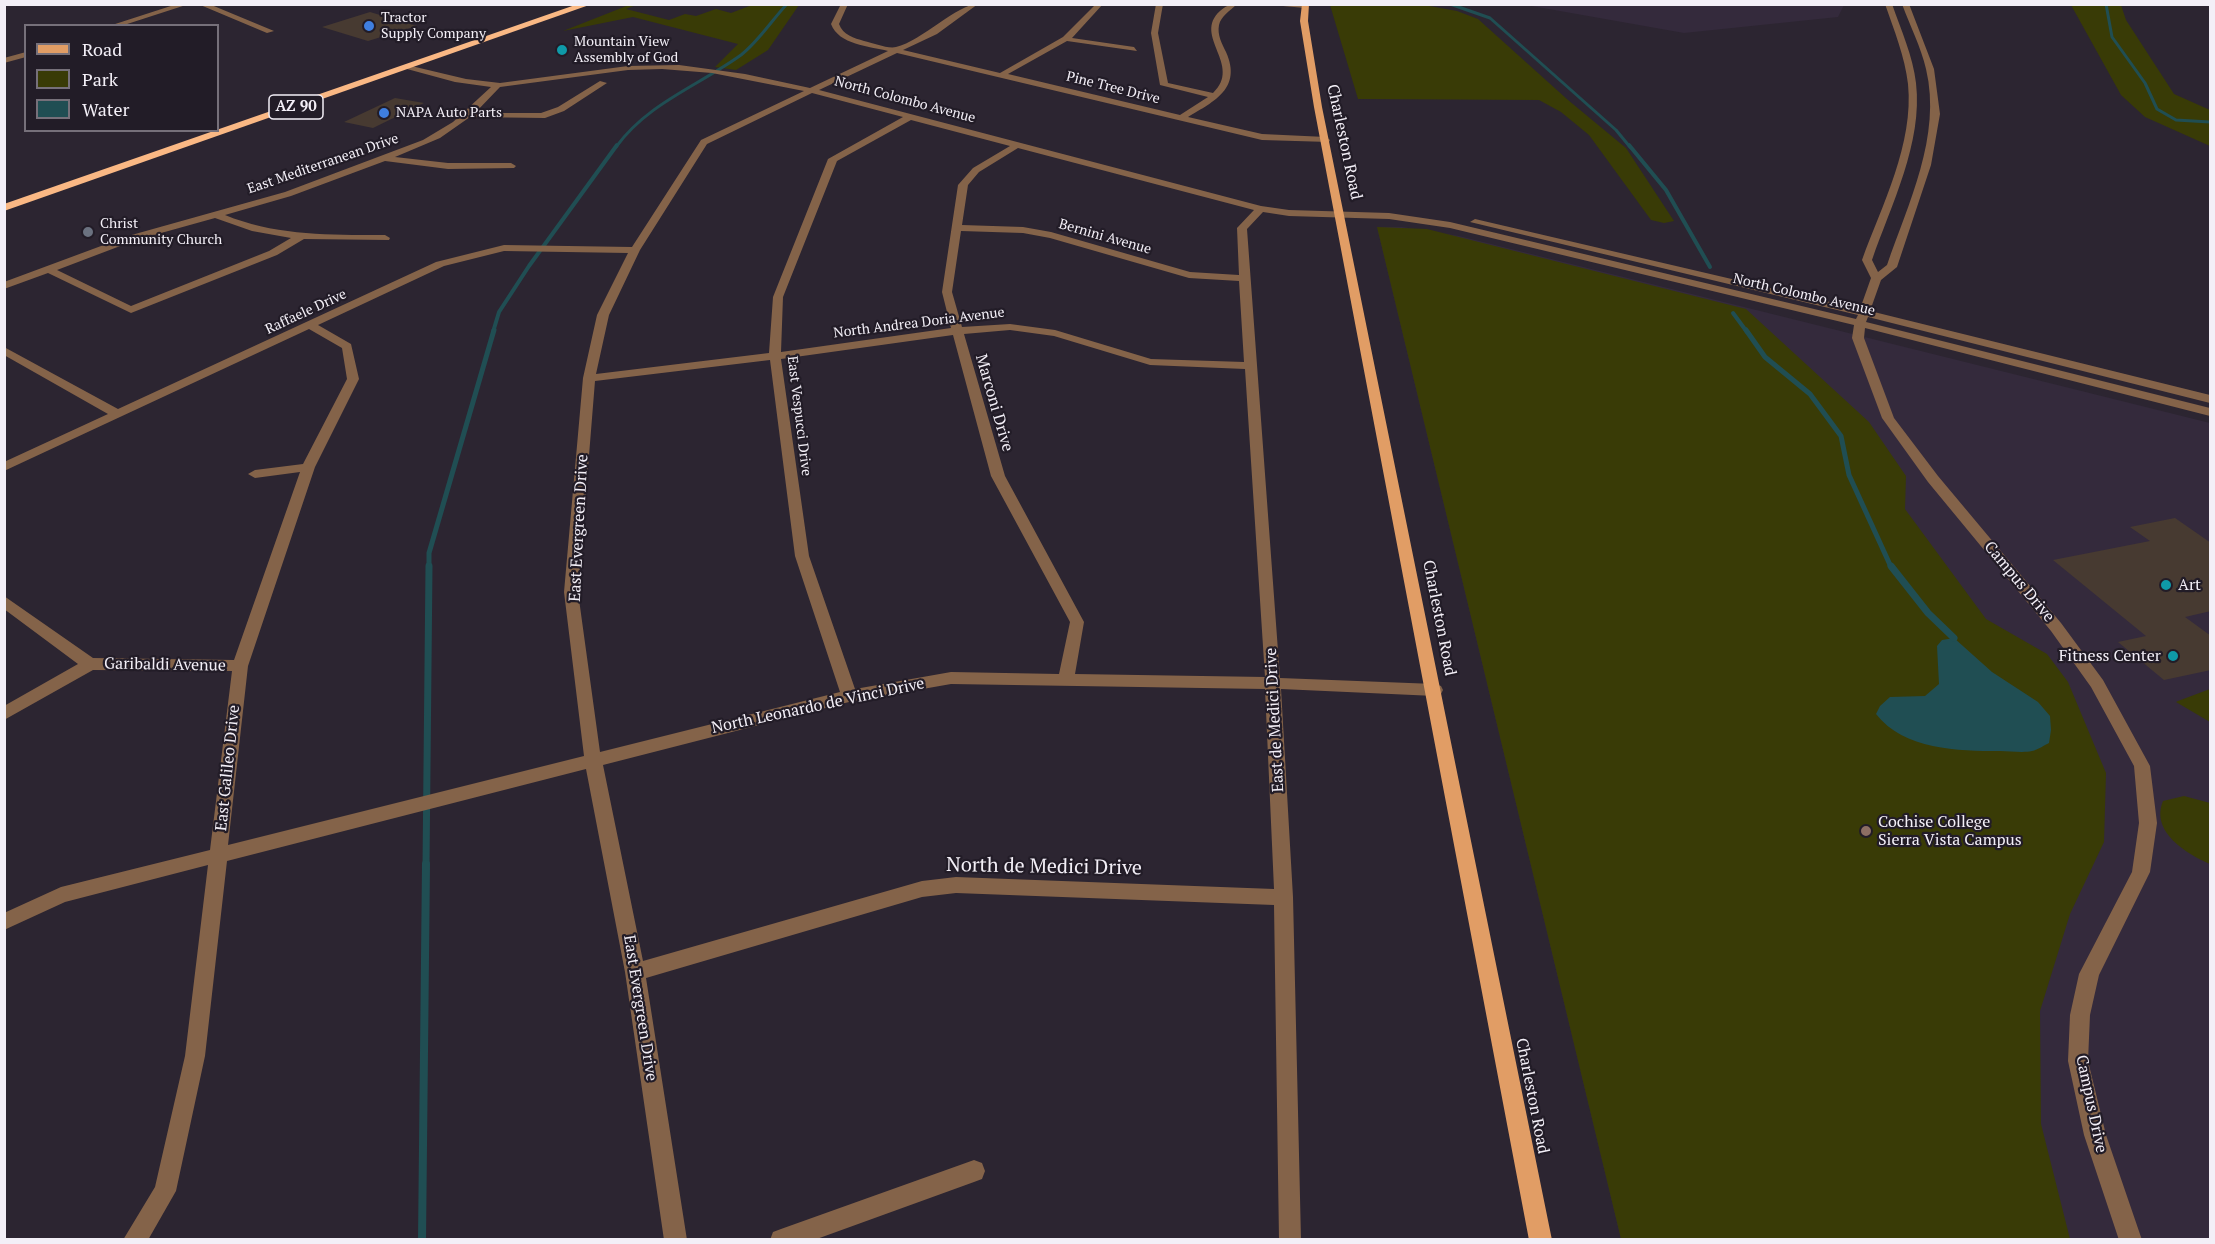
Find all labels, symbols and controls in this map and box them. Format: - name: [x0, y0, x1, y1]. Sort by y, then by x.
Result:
- place label: Tractor Supply Company: [381, 10, 486, 42]
- marker: Tractor Supply Company: [362, 19, 376, 33]
- legend: [24, 24, 219, 132]
- place label: Mountain View Assembly of God: [574, 34, 678, 66]
- text: Road: [82, 37, 122, 61]
- marker: Mountain View Assembly of God: [555, 43, 569, 57]
- text: Park: [82, 67, 118, 91]
- street label: Pine Tree Drive: [1064, 68, 1162, 108]
- street label: North Colombo Avenue: [833, 73, 977, 127]
- street label: Charleston Road: [1322, 82, 1366, 202]
- road number: AZ 90: [269, 95, 323, 119]
- text: Water: [82, 97, 129, 121]
- place label: NAPA Auto Parts: [396, 105, 502, 121]
- marker: NAPA Auto Parts: [377, 106, 391, 120]
- street label: East Mediterranean Drive: [245, 130, 401, 198]
- place label: Christ Community Church: [100, 216, 222, 249]
- street label: Bernini Avenue: [1057, 216, 1153, 258]
- marker: Christ Community Church: [81, 225, 95, 239]
- street label: North Colombo Avenue: [1731, 270, 1877, 320]
- street label: Raffaele Drive: [263, 286, 349, 338]
- street label: North Andrea Doria Avenue: [832, 304, 1006, 342]
- street label: Marconi Drive: [971, 352, 1017, 454]
- street label: East Vespucci Drive: [783, 355, 815, 477]
- street label: East Evergreen Drive: [566, 454, 592, 602]
- street label: Campus Drive: [1980, 538, 2058, 626]
- street label: Charleston Road: [1418, 558, 1460, 678]
- place label: Art: [2178, 575, 2201, 595]
- marker: Art: [2159, 578, 2173, 592]
- place label: Fitness Center: [2059, 646, 2161, 666]
- street label: East de Medici Drive: [1262, 647, 1288, 793]
- marker: Fitness Center: [2166, 649, 2180, 663]
- street label: Garibaldi Avenue: [104, 654, 226, 676]
- street label: North Leonardo de Vinci Drive: [710, 674, 926, 738]
- street label: East Galileo Drive: [212, 704, 244, 832]
- place label: Cochise College Sierra Vista Campus: [1878, 812, 2022, 850]
- marker: Cochise College Sierra Vista Campus: [1859, 824, 1873, 838]
- street label: North de Medici Drive: [946, 853, 1142, 881]
- street label: East Evergreen Drive: [619, 934, 661, 1082]
- street label: Charleston Road: [1511, 1036, 1553, 1156]
- street label: Campus Drive: [2071, 1053, 2111, 1155]

